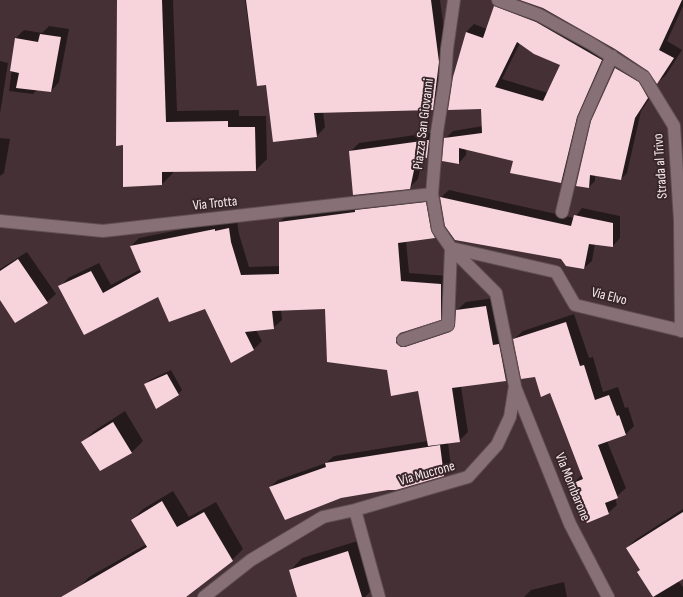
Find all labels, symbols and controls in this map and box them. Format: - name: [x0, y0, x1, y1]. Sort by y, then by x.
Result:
- street label: Piazza San Giovanni: [410, 77, 438, 171]
- street label: Strada al Trivo: [650, 133, 672, 199]
- street label: Via Trotta: [192, 193, 238, 215]
- street label: Via Elvo: [589, 284, 629, 310]
- street label: Via Mombarone: [551, 450, 593, 524]
- street label: Via Mucrone: [397, 458, 457, 490]

